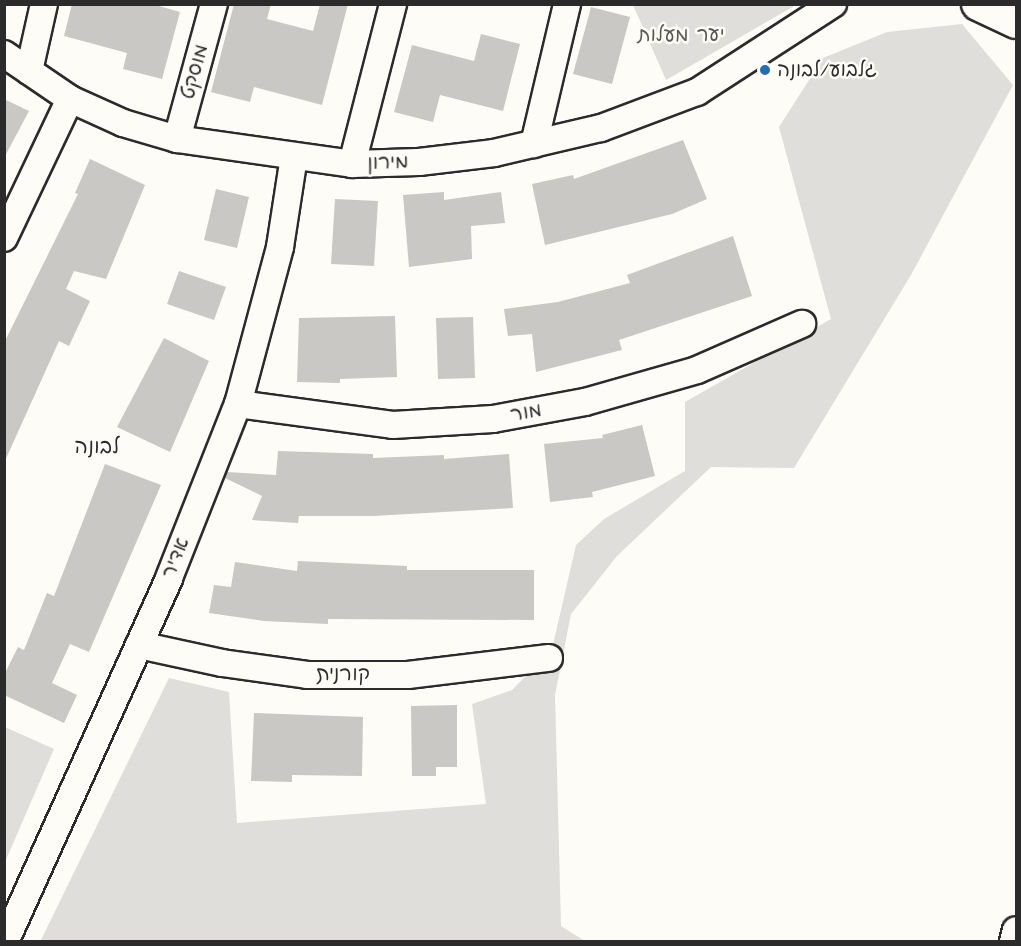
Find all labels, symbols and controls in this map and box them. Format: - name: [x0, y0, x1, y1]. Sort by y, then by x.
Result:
- park label: יער מעלות: [637, 23, 725, 47]
- street label: מוסקט: [176, 42, 214, 102]
- place label: גלבוע/לבונה: [777, 58, 877, 82]
- marker: גלבוע/לבונה: [758, 63, 772, 77]
- street label: מירון: [367, 150, 409, 176]
- street label: מור: [509, 398, 543, 428]
- district label: לבונה: [74, 434, 120, 460]
- street label: אדיר: [157, 534, 195, 582]
- street label: קורנית: [316, 662, 370, 686]

